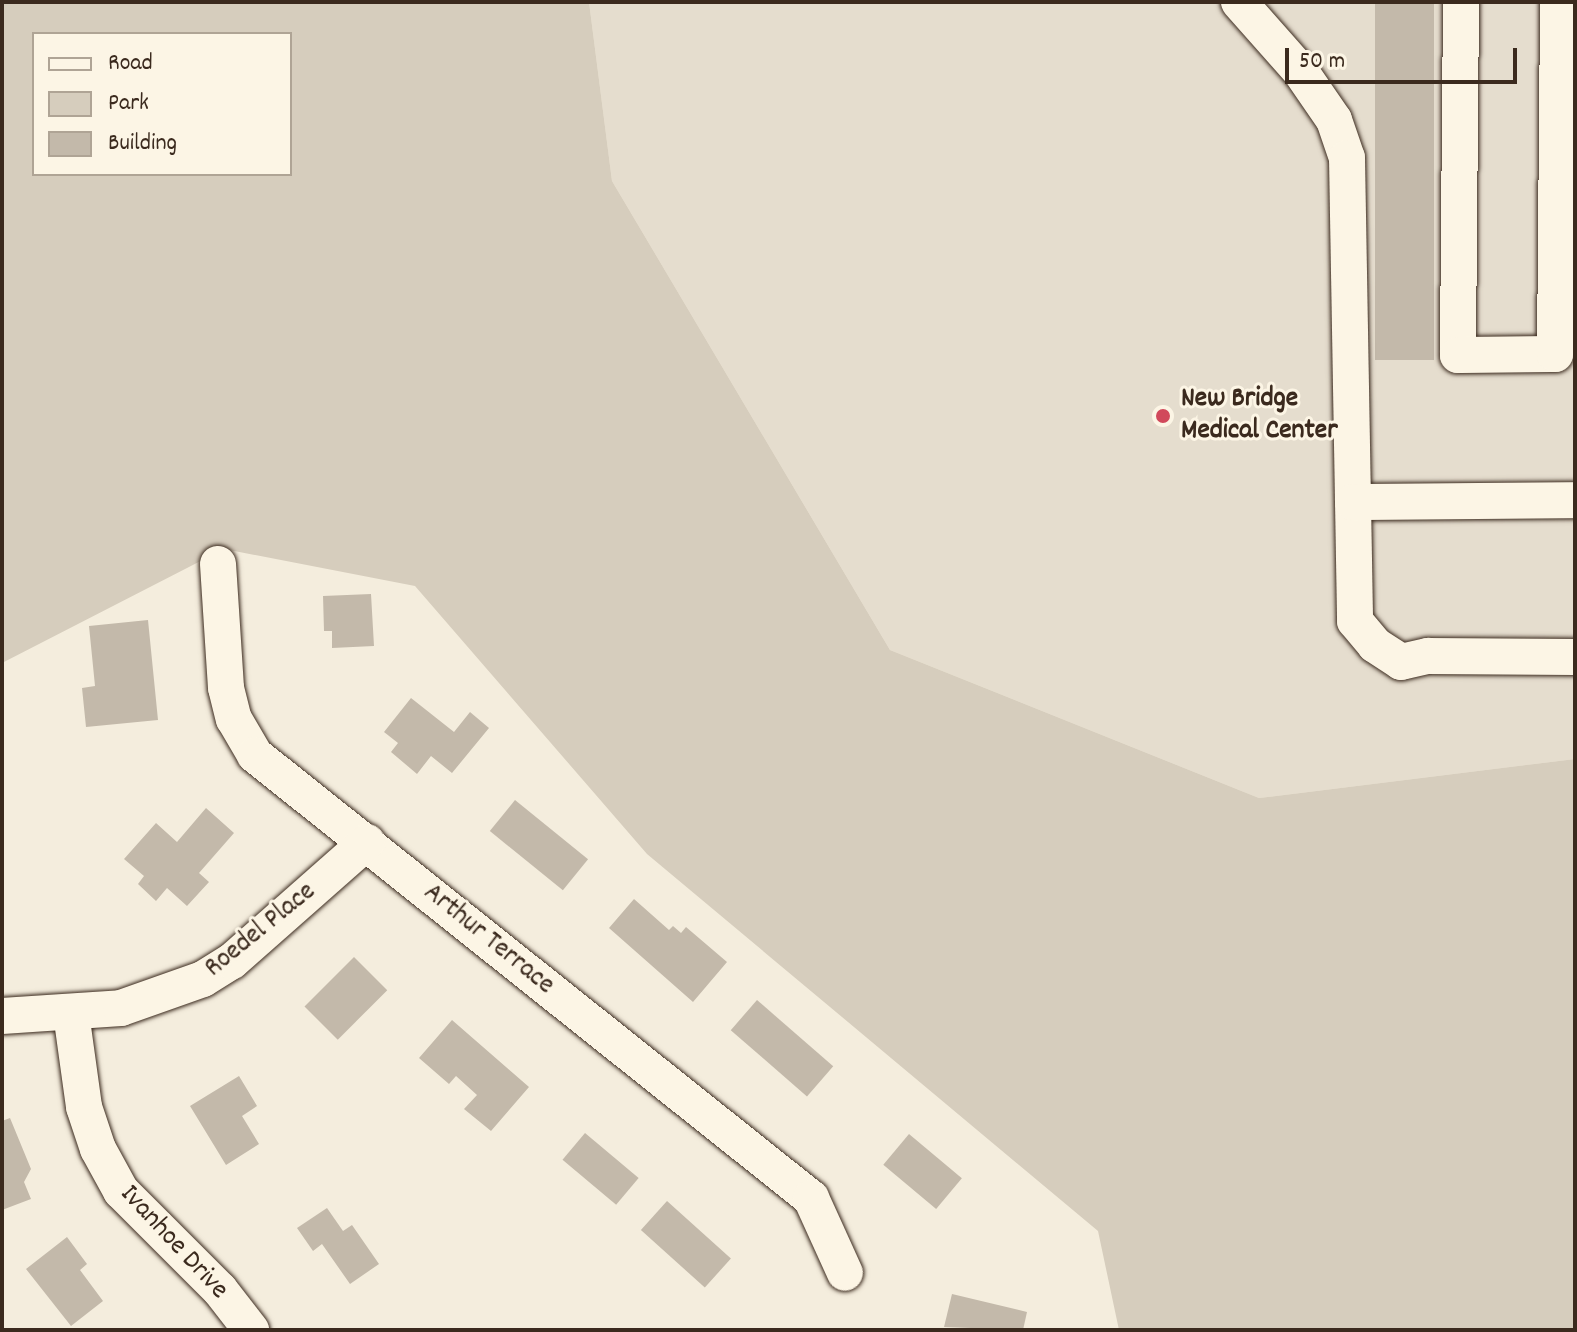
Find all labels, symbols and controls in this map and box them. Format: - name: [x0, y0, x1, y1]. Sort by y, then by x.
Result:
- legend: [32, 32, 292, 176]
- scale bar: [1289, 32, 1521, 82]
- text: 50 m: [1299, 45, 1345, 79]
- text: Road: [108, 47, 153, 81]
- text: Park: [108, 87, 149, 121]
- text: Building: [108, 127, 177, 161]
- place label: New Bridge Medical Center: [1181, 383, 1338, 449]
- marker: New Bridge Medical Center: [1152, 405, 1174, 427]
- street label: Roedel Place: [199, 876, 323, 986]
- street label: Arthur Terrace: [416, 877, 560, 1003]
- street label: Ivanhoe Drive: [111, 1179, 235, 1307]

